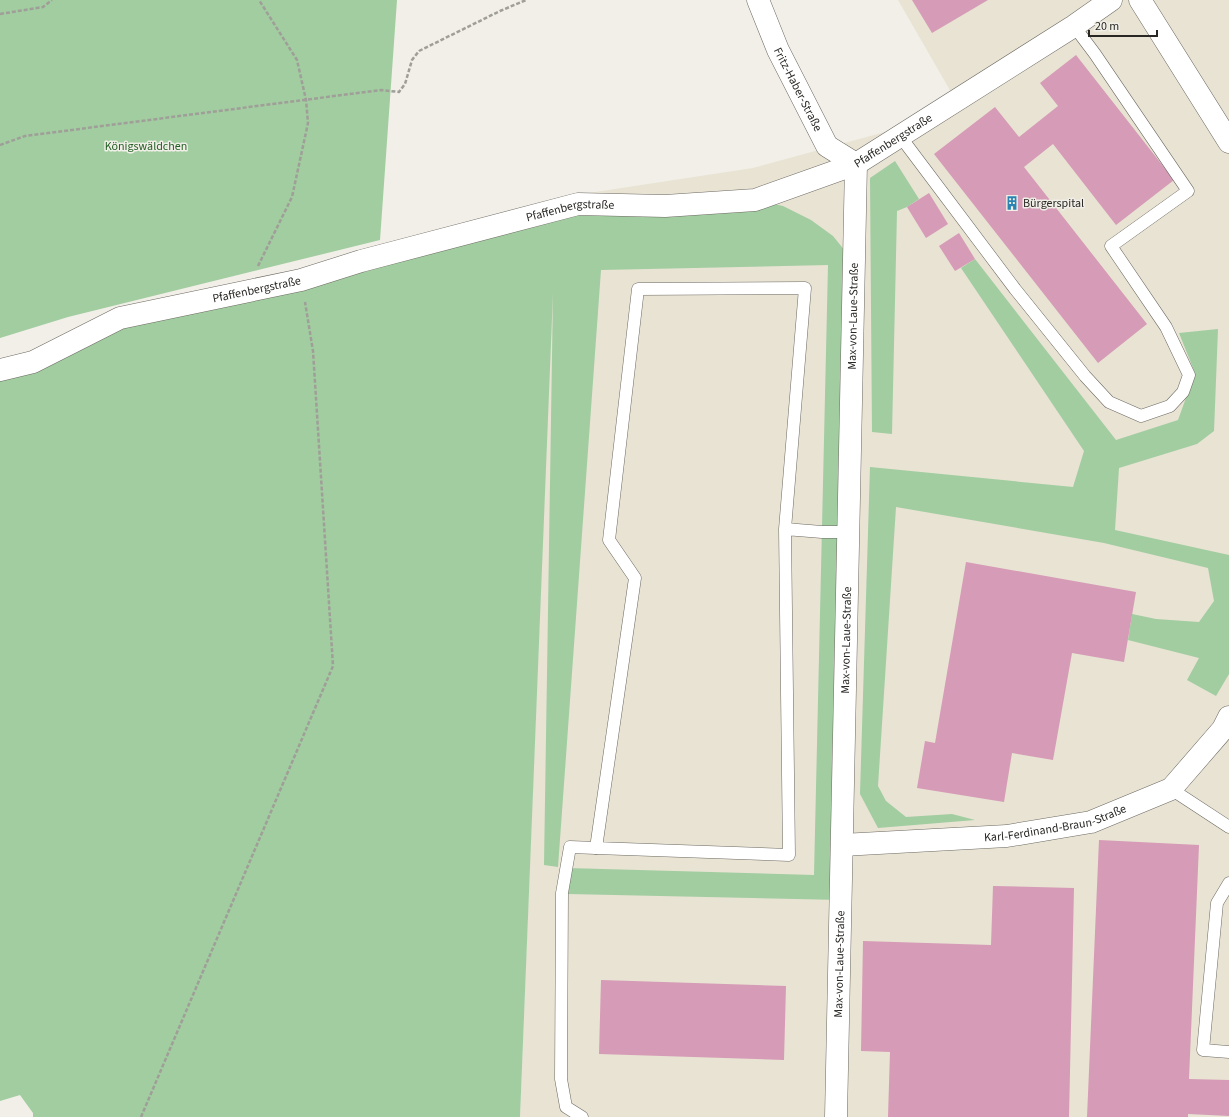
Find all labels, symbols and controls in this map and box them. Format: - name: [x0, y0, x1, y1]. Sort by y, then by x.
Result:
- scale bar: [1089, 12, 1157, 38]
- text: 20 m: [1095, 18, 1119, 35]
- street label: Fritz-Haber-Straße: [769, 44, 827, 134]
- street label: Pfaffenbergstraße: [851, 109, 936, 172]
- park label: Königswäldchen: [105, 138, 187, 155]
- street label: Pfaffenbergstraße: [524, 195, 614, 226]
- building icon: Bürgerspital: [1004, 195, 1020, 211]
- place label: Bürgerspital: [1023, 195, 1084, 212]
- street label: Max-von-Laue-Straße: [843, 262, 862, 370]
- street label: Pfaffenbergstraße: [211, 272, 302, 307]
- street label: Max-von-Laue-Straße: [836, 586, 856, 694]
- street label: Karl-Ferdinand-Braun-Straße: [983, 800, 1129, 846]
- street label: Max-von-Laue-Straße: [830, 910, 849, 1018]

